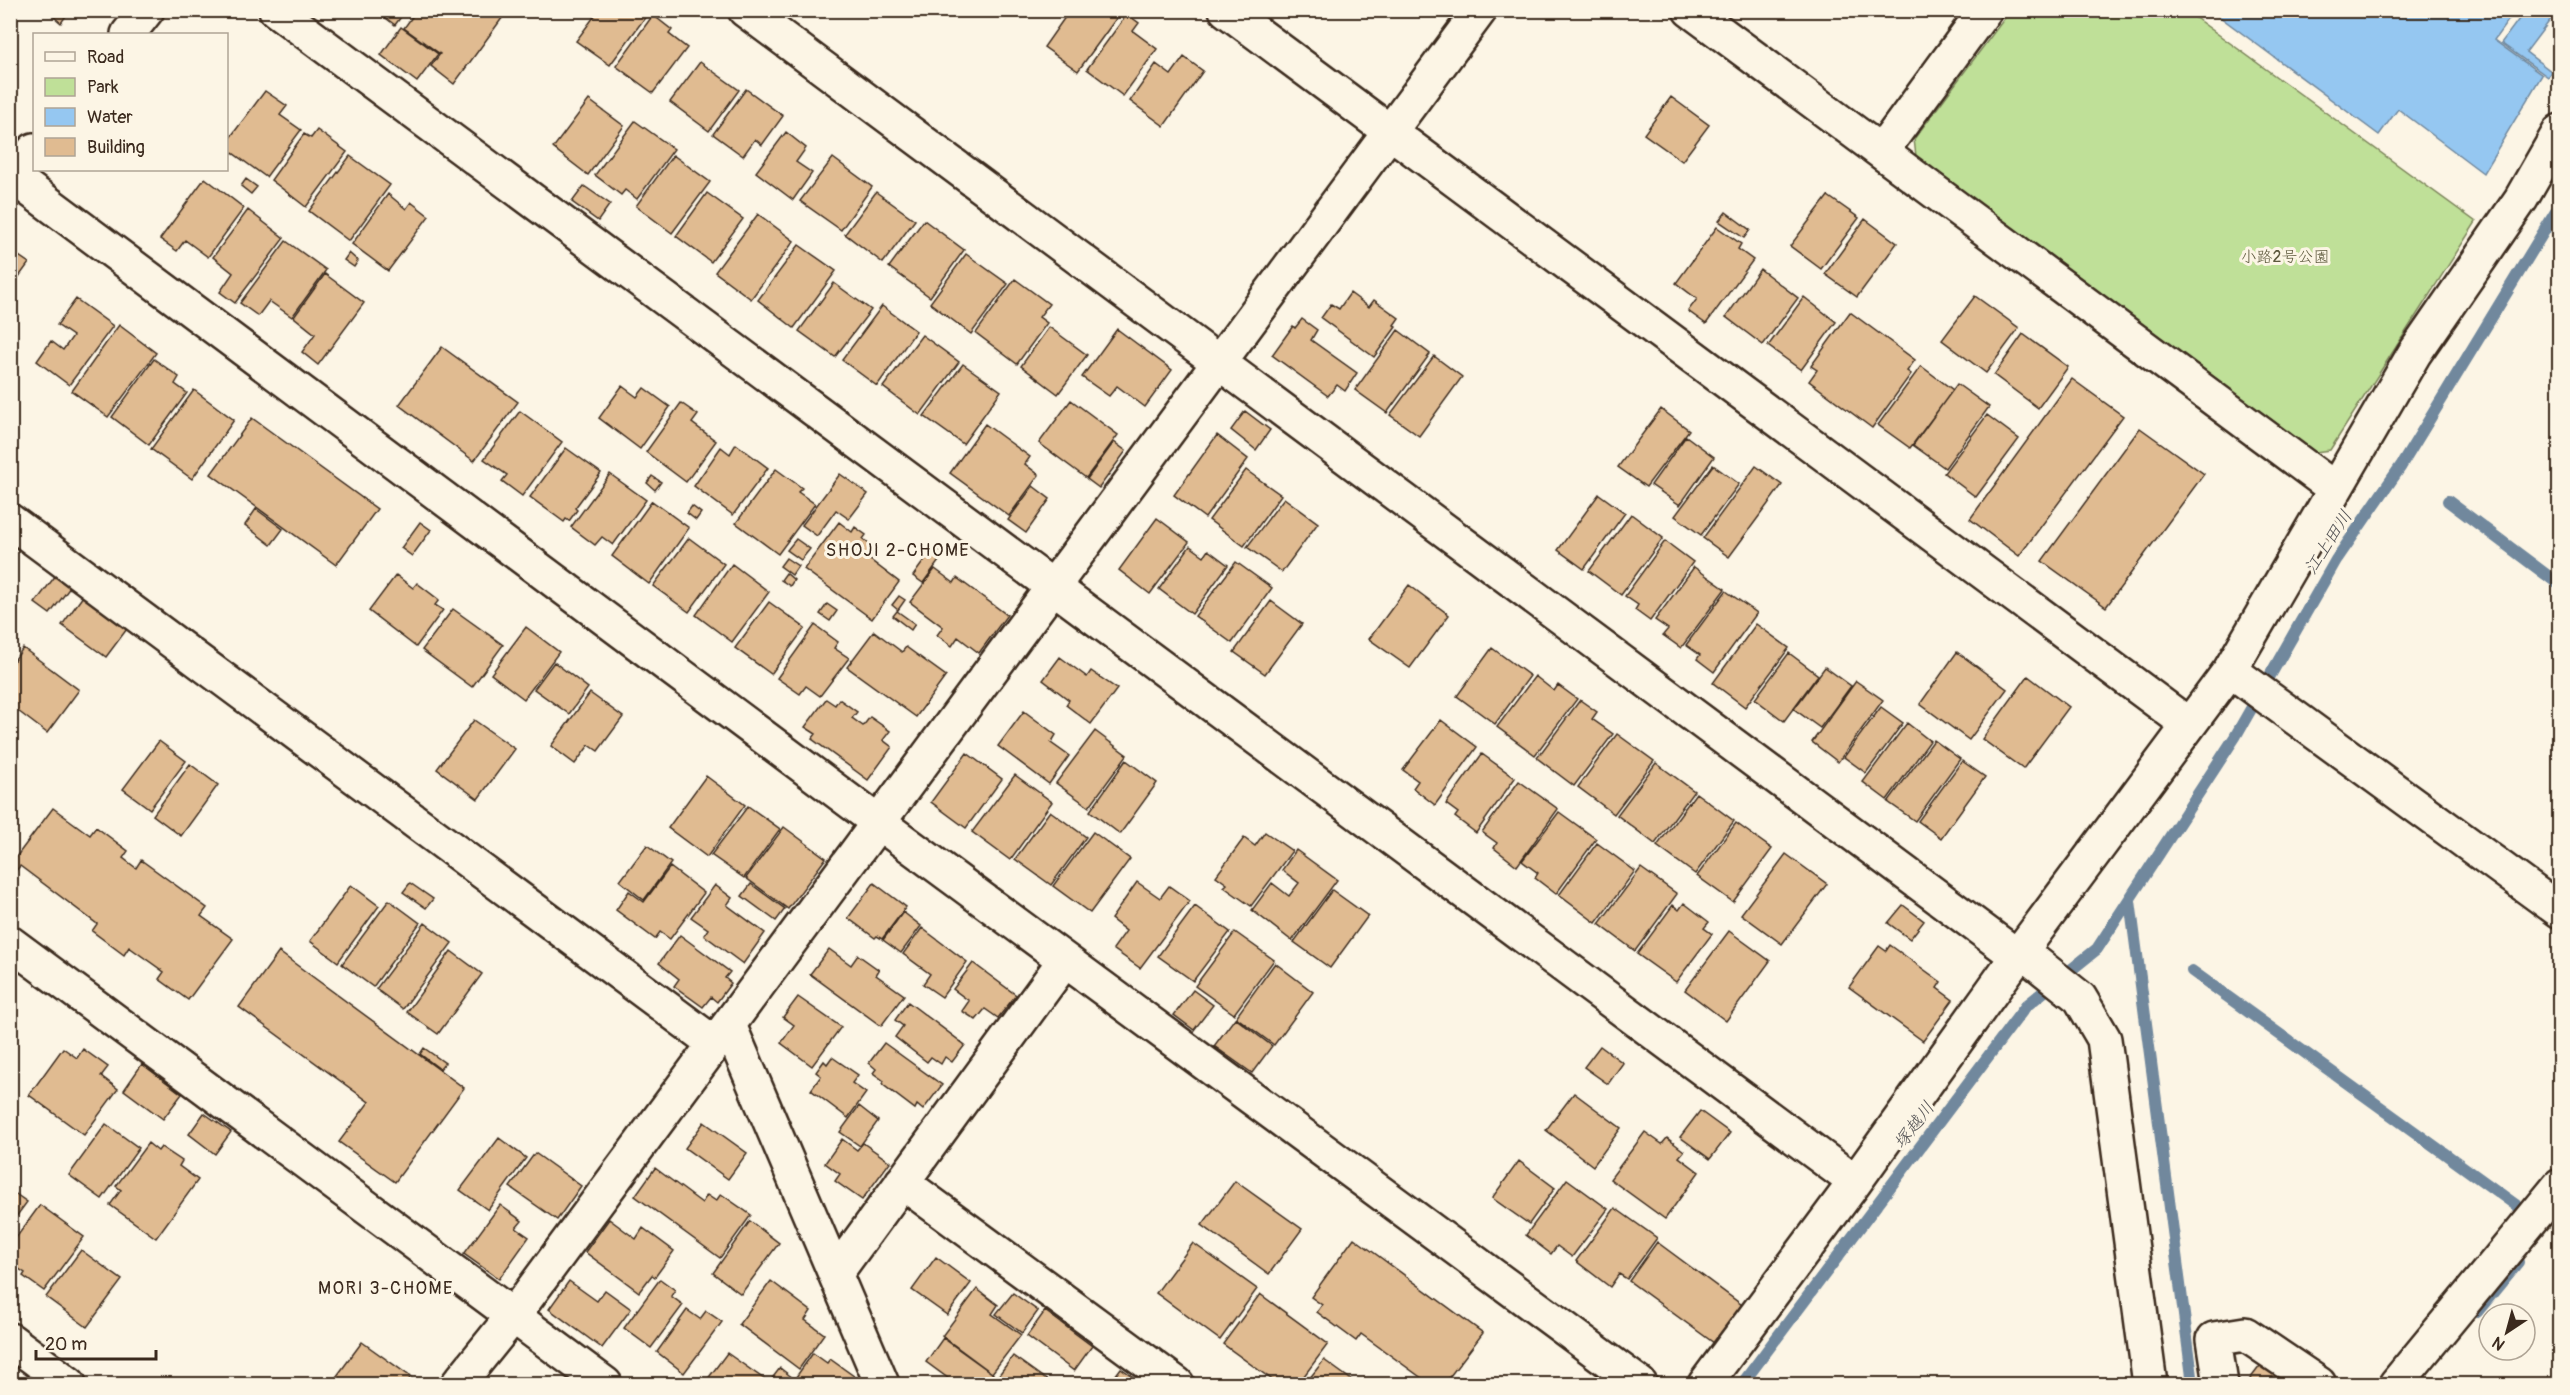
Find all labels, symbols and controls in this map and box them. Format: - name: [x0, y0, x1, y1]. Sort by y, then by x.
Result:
- legend: [33, 33, 228, 171]
- text: Road: [87, 46, 124, 69]
- text: Park: [87, 76, 119, 99]
- text: Water: [87, 106, 133, 129]
- text: Building: [87, 136, 145, 159]
- park label: 小路2号公園: [2241, 247, 2329, 267]
- water label: 江上田川: [2299, 506, 2358, 579]
- district label: SHOJI 2-CHOME: [826, 539, 970, 562]
- water label: 塚越川: [1889, 1097, 1940, 1154]
- district label: MORI 3-CHOME: [318, 1277, 454, 1300]
- north arrow: [2477, 1302, 2537, 1362]
- scale bar: [36, 1323, 156, 1361]
- text: N: [2488, 1332, 2509, 1355]
- text: 20 m: [45, 1333, 87, 1356]

